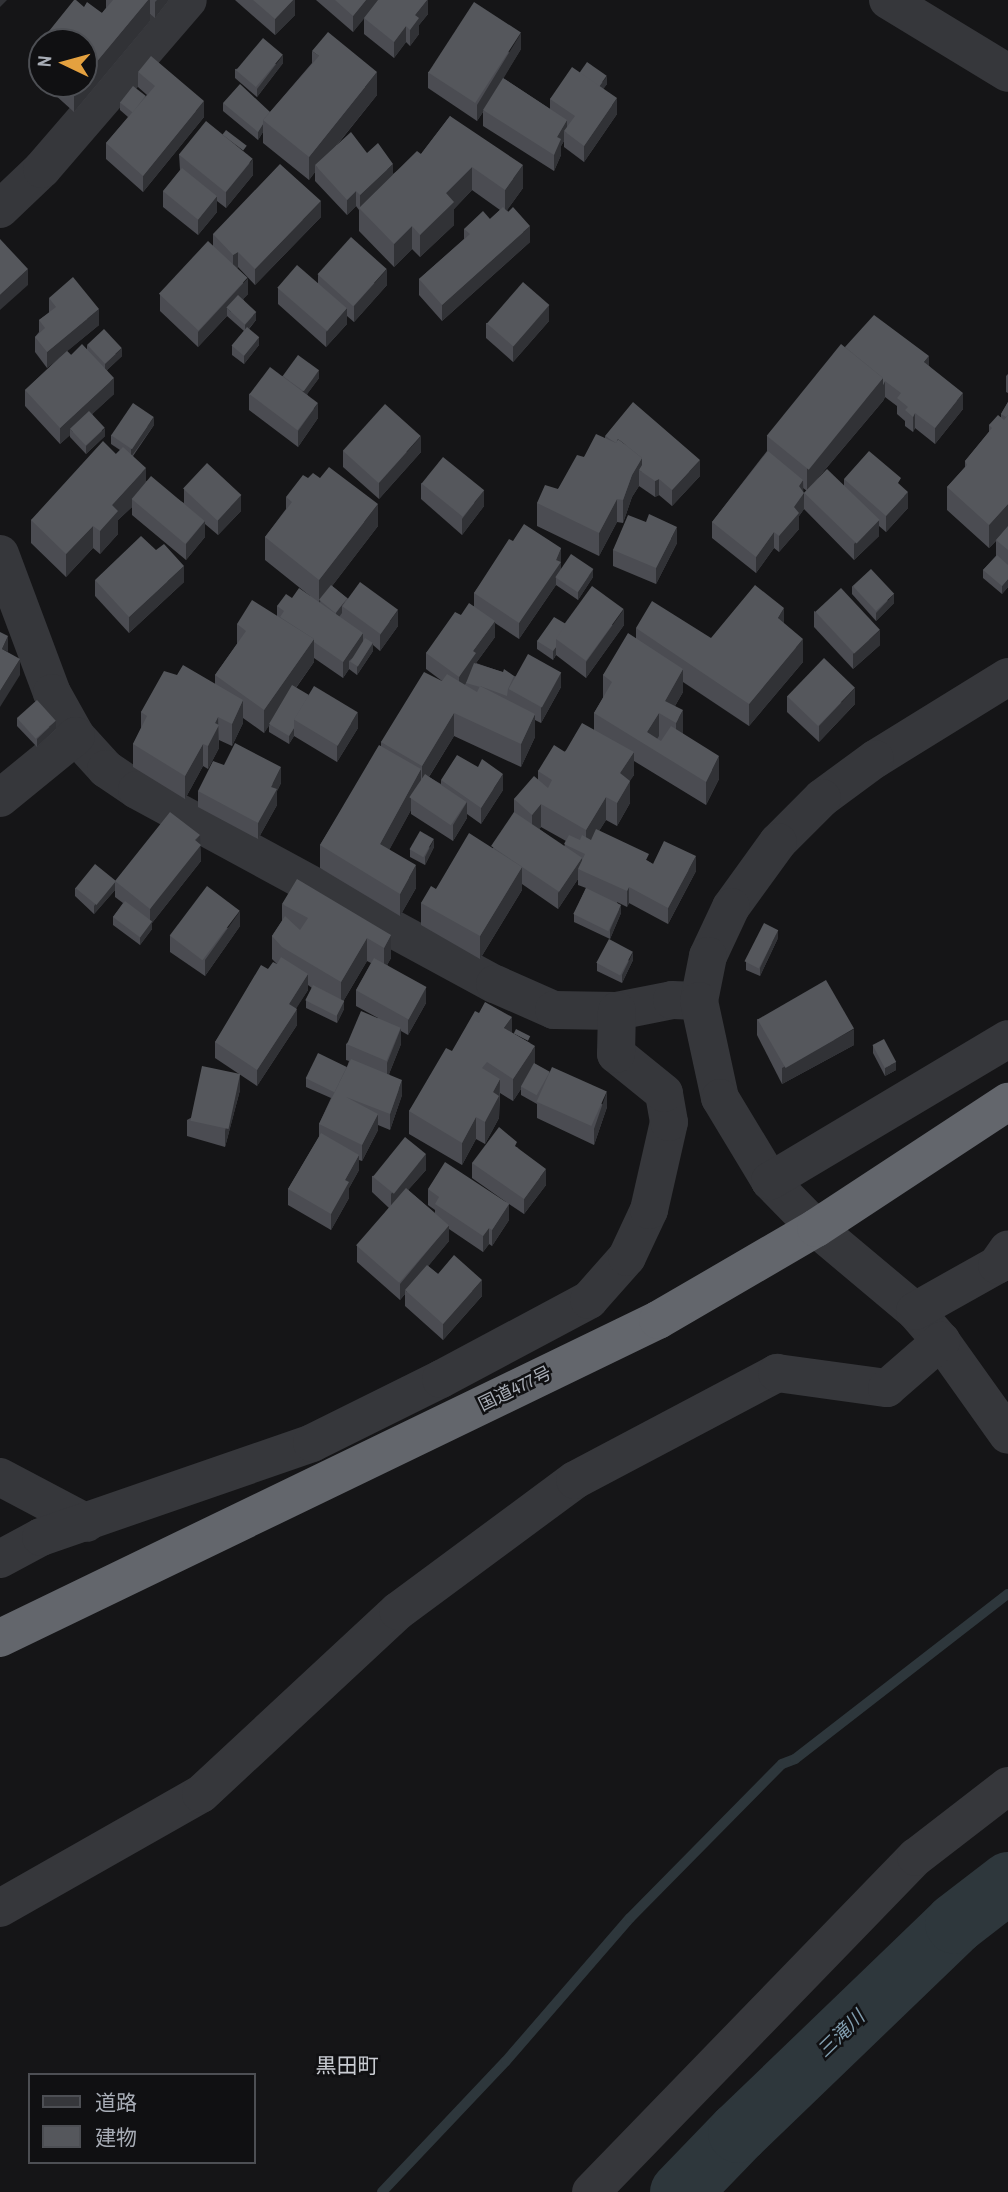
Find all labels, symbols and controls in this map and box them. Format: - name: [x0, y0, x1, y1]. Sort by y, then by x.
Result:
- north arrow: [28, 28, 98, 98]
- text: N: [31, 55, 58, 68]
- street label: 国道477号: [475, 1362, 555, 1416]
- water label: 三滝川: [813, 2006, 869, 2062]
- district label: 黒田町: [316, 2053, 378, 2079]
- legend: [28, 2073, 256, 2164]
- text: 道路: [95, 2088, 137, 2117]
- text: 建物: [95, 2123, 137, 2152]

